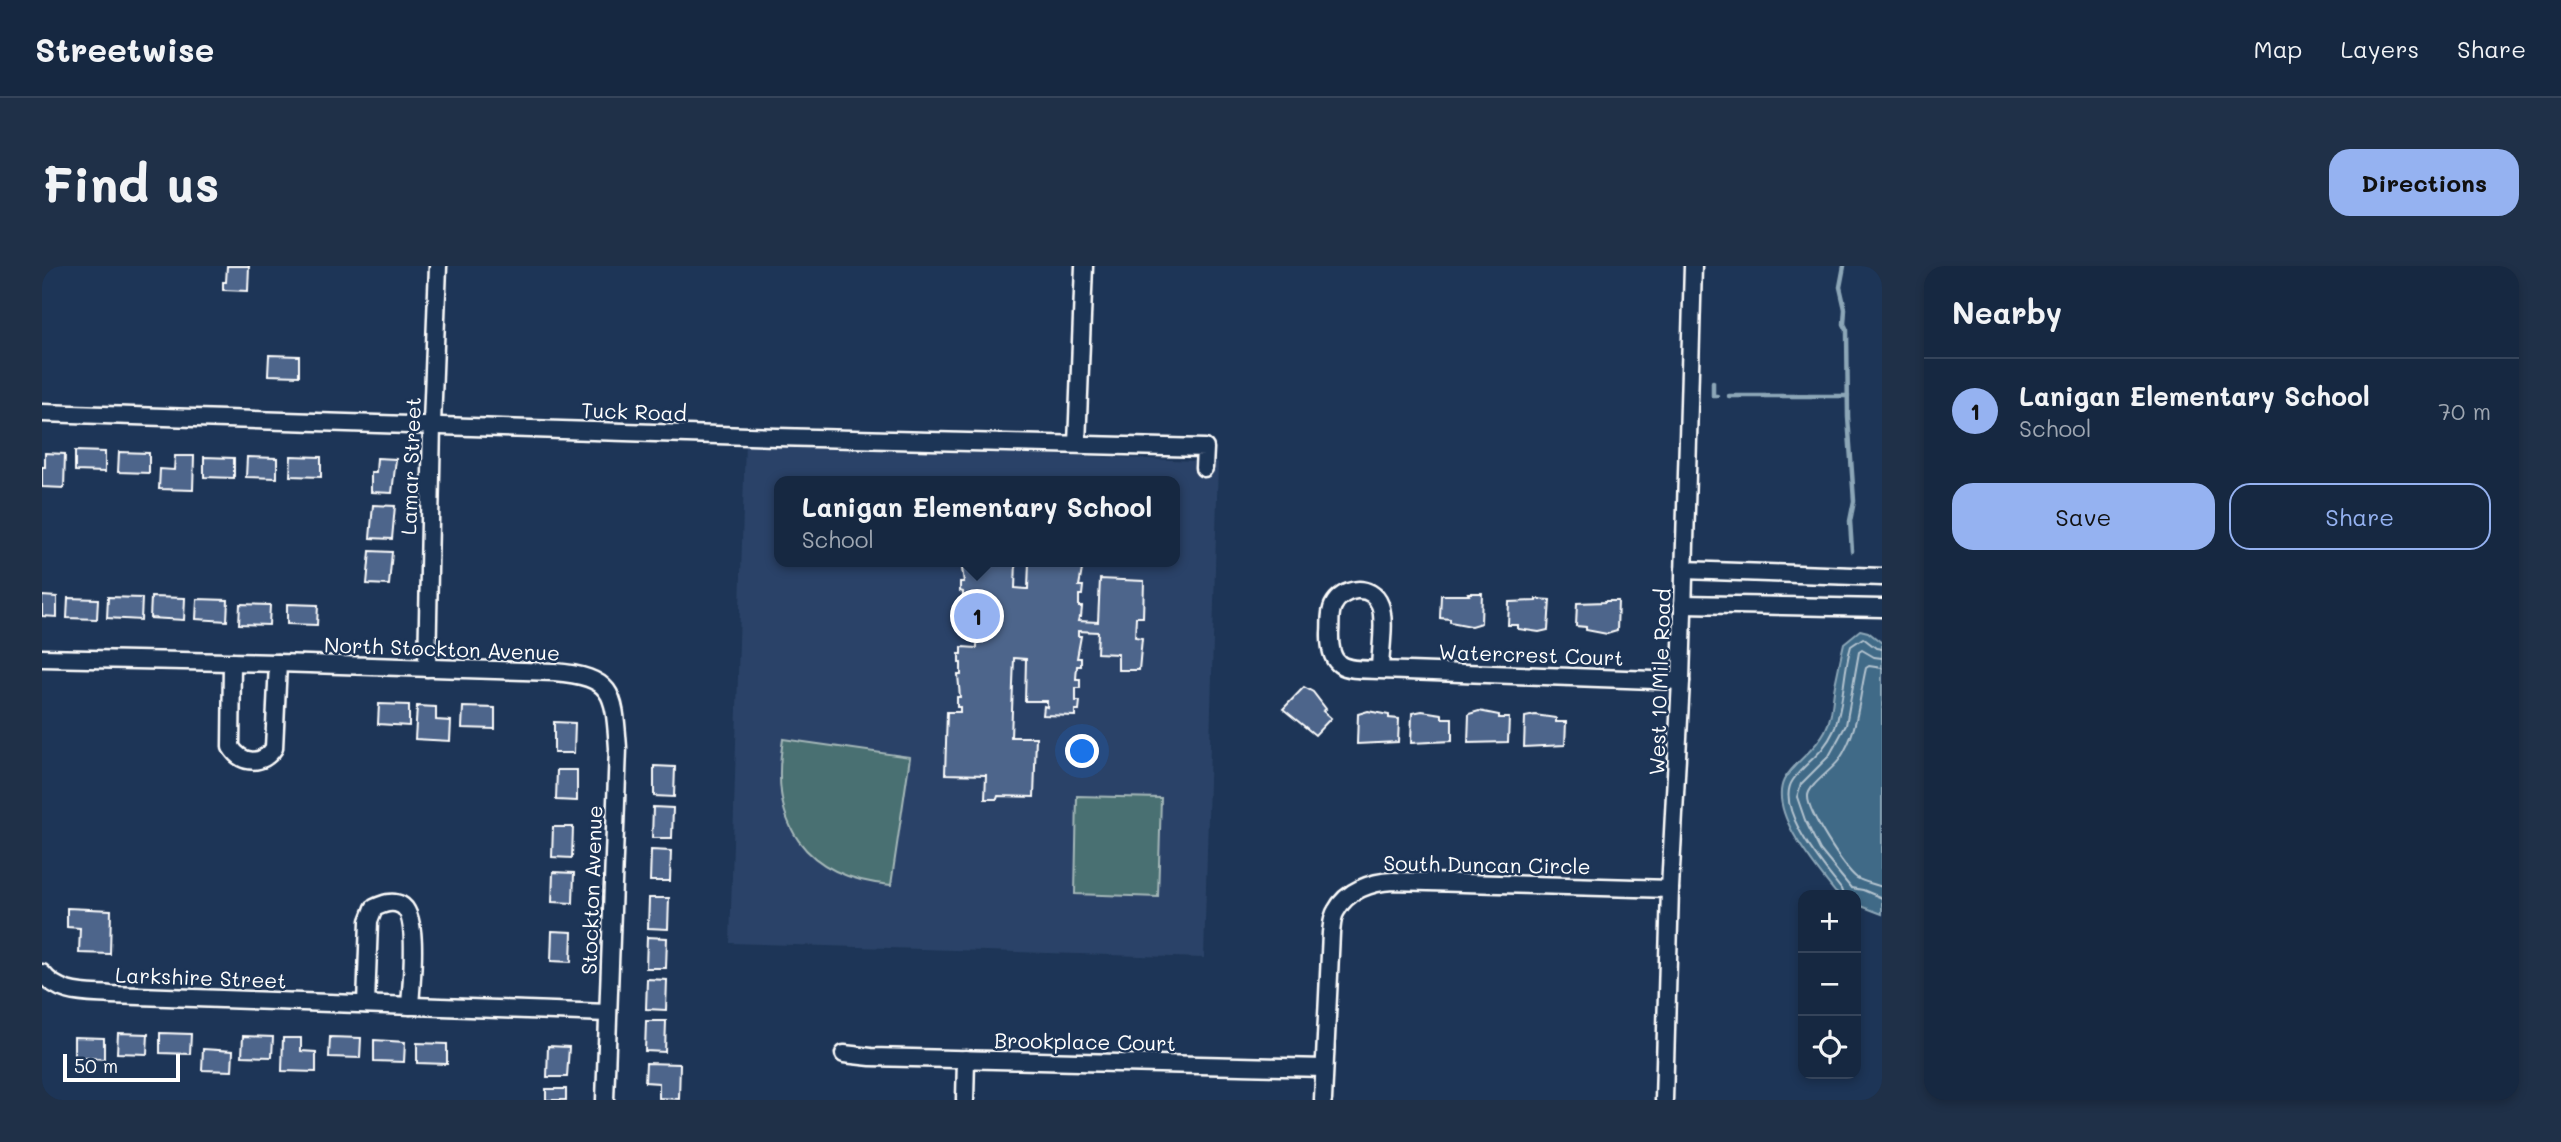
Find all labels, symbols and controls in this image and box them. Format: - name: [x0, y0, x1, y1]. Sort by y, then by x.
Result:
- text: Streetwise: [35, 27, 214, 70]
- text: Map: [2254, 33, 2302, 64]
- text: Layers: [2340, 33, 2419, 64]
- text: Share: [2457, 33, 2526, 64]
- button: Directions: [2329, 149, 2519, 216]
- text: Find us: [42, 151, 220, 214]
- text: Nearby: [1952, 292, 2062, 332]
- text: Lanigan Elementary School: [2019, 379, 2370, 413]
- street label: Tuck Road: [581, 396, 687, 426]
- text: 1: [1970, 396, 1980, 426]
- text: 70 m: [2438, 396, 2491, 426]
- street label: Lamar Street: [394, 397, 426, 535]
- text: School: [2019, 413, 2092, 443]
- popup: [774, 476, 1180, 567]
- button: Save: [1952, 483, 2215, 550]
- button: Share: [2229, 483, 2491, 550]
- text: Lanigan Elementary School: [802, 490, 1152, 524]
- text: School: [802, 524, 874, 554]
- street label: West 10 Mile Road: [1642, 588, 1676, 776]
- pin: 1: [954, 590, 1000, 642]
- street label: North Stockton Avenue: [324, 630, 560, 666]
- street label: Watercrest Court: [1438, 637, 1624, 671]
- your location: [1065, 734, 1099, 768]
- street label: Stockton Avenue: [575, 805, 607, 975]
- street label: South Duncan Circle: [1383, 849, 1591, 879]
- map controls: [1798, 890, 1861, 1079]
- button: +: [1798, 890, 1861, 953]
- button: −: [1798, 953, 1861, 1016]
- street label: Larkshire Street: [115, 961, 287, 993]
- button: locate: [1798, 1016, 1861, 1079]
- street label: Brookplace Court: [994, 1026, 1176, 1056]
- scale bar: [63, 1051, 180, 1083]
- text: 50 m: [74, 1053, 118, 1078]

